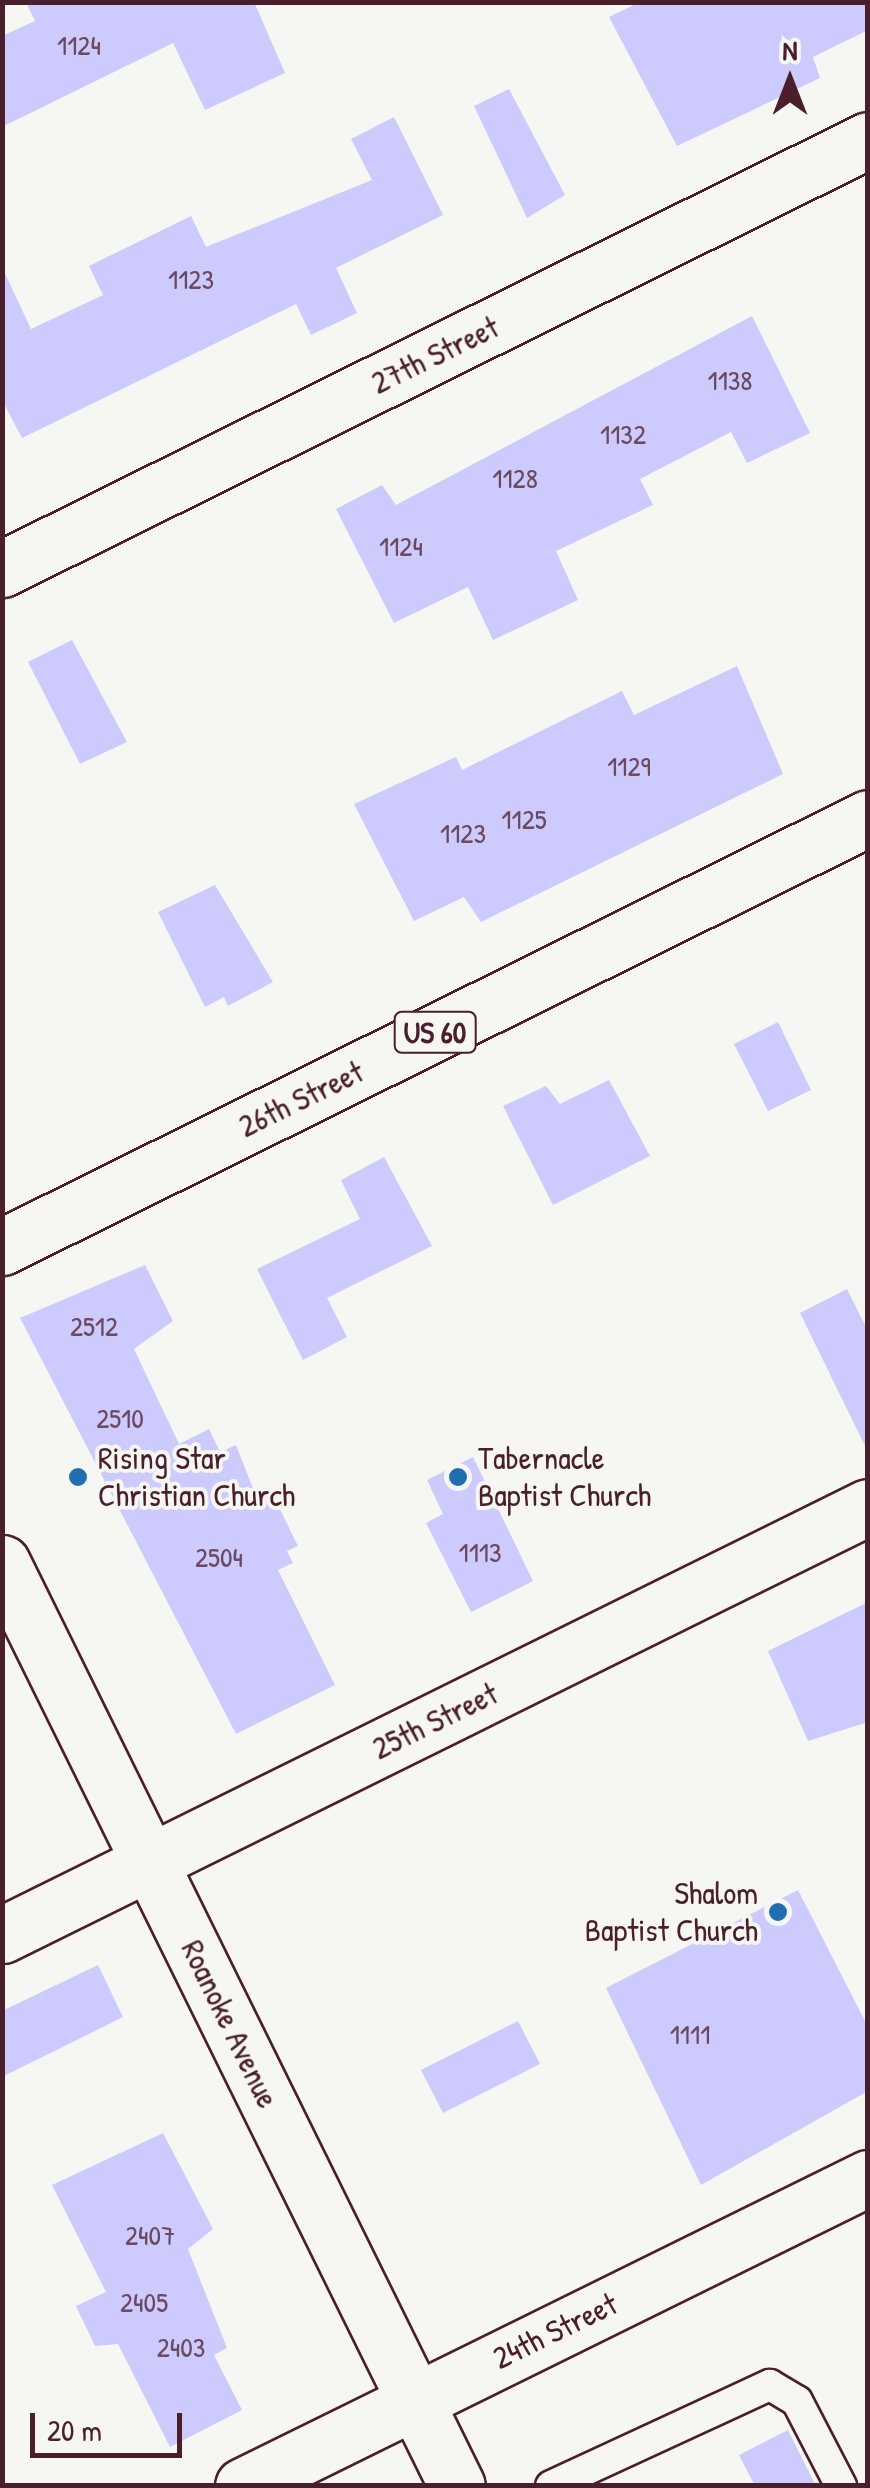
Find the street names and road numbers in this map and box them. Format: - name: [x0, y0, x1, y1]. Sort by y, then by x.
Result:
- street label: 27th Street: [365, 308, 505, 402]
- road number: US 60: [392, 1007, 478, 1057]
- street label: 26th Street: [232, 1052, 370, 1146]
- street label: 25th Street: [366, 1674, 504, 1768]
- street label: Roanoke Avenue: [173, 1934, 287, 2114]
- street label: 24th Street: [487, 2285, 623, 2377]

